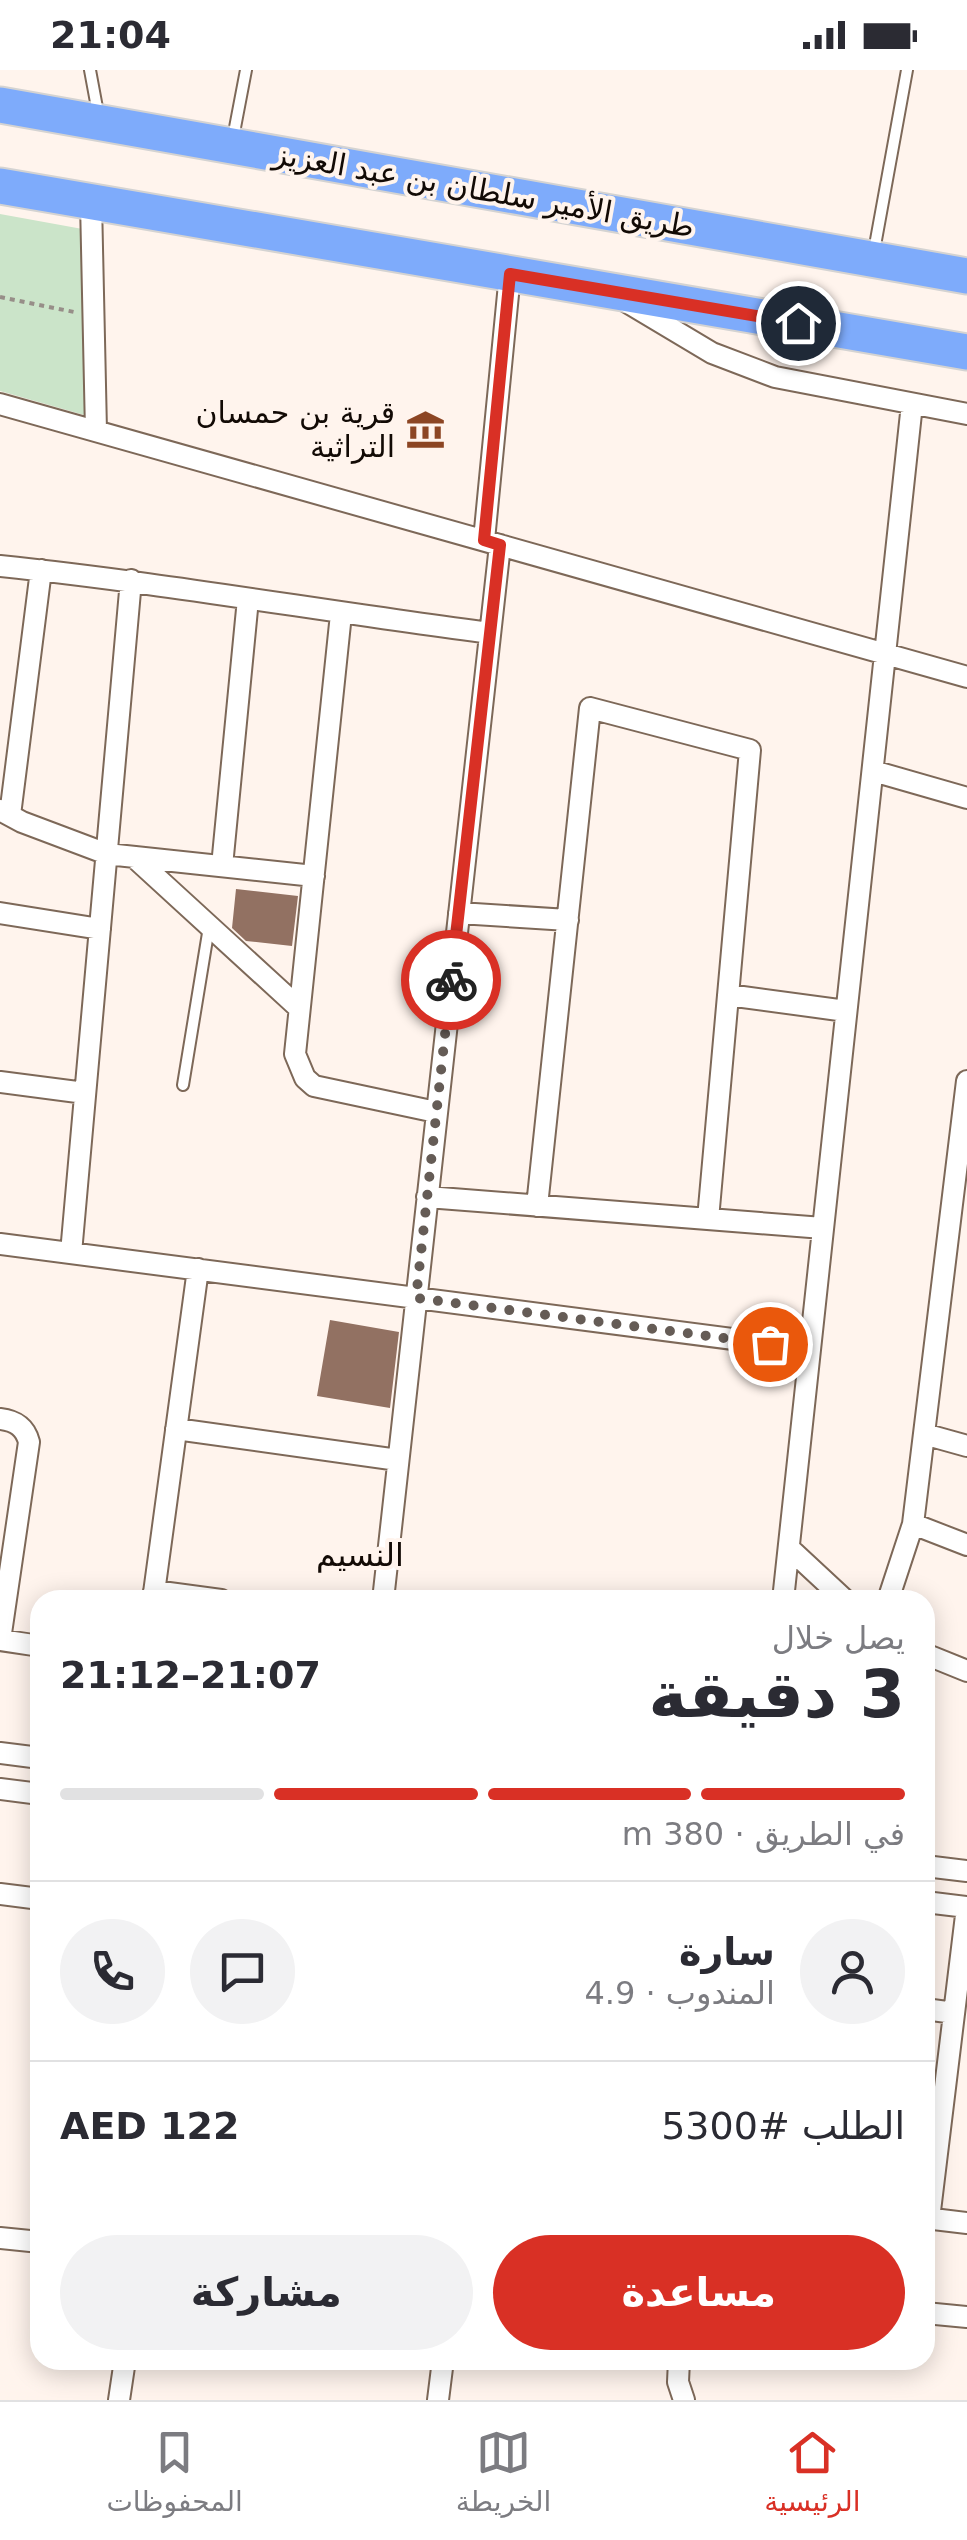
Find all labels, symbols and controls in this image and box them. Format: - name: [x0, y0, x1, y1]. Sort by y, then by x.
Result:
- text: 21:04: [50, 13, 171, 57]
- street label: طريق الأمير سلطان بن عبد العزيز: [269, 133, 698, 244]
- pin: [756, 281, 841, 366]
- icon: home: [771, 296, 826, 351]
- place label: قرية بن حمسان التراثية: [196, 395, 395, 464]
- museum icon: قرية بن حمسان التراثية: [404, 408, 446, 450]
- courier: [401, 930, 501, 1030]
- icon: bike: [424, 953, 479, 1008]
- pin: [728, 1302, 813, 1387]
- icon: bag: [743, 1317, 798, 1372]
- district label: النسيم: [316, 1536, 404, 1574]
- text: يصل خلال: [772, 1619, 905, 1657]
- text: 21:07–21:12: [60, 1653, 321, 1697]
- text: 3 دقيقة: [648, 1657, 905, 1732]
- text: في الطريق · 380 m: [622, 1815, 905, 1853]
- button: phone: [60, 1919, 165, 2024]
- button: chat: [190, 1919, 295, 2024]
- button: person: [800, 1919, 905, 2024]
- text: سارة: [679, 1930, 775, 1974]
- text: المندوب · 4.9: [584, 1974, 775, 2012]
- text: AED 122: [60, 2104, 239, 2148]
- text: الطلب #5300: [661, 2104, 905, 2148]
- button: مشاركة: [60, 2235, 473, 2350]
- button: مساعدة: [493, 2235, 905, 2350]
- tab: المحفوظات: [106, 2425, 243, 2518]
- tab: الخريطة: [456, 2425, 551, 2518]
- tab: الرئيسية: [764, 2425, 861, 2518]

